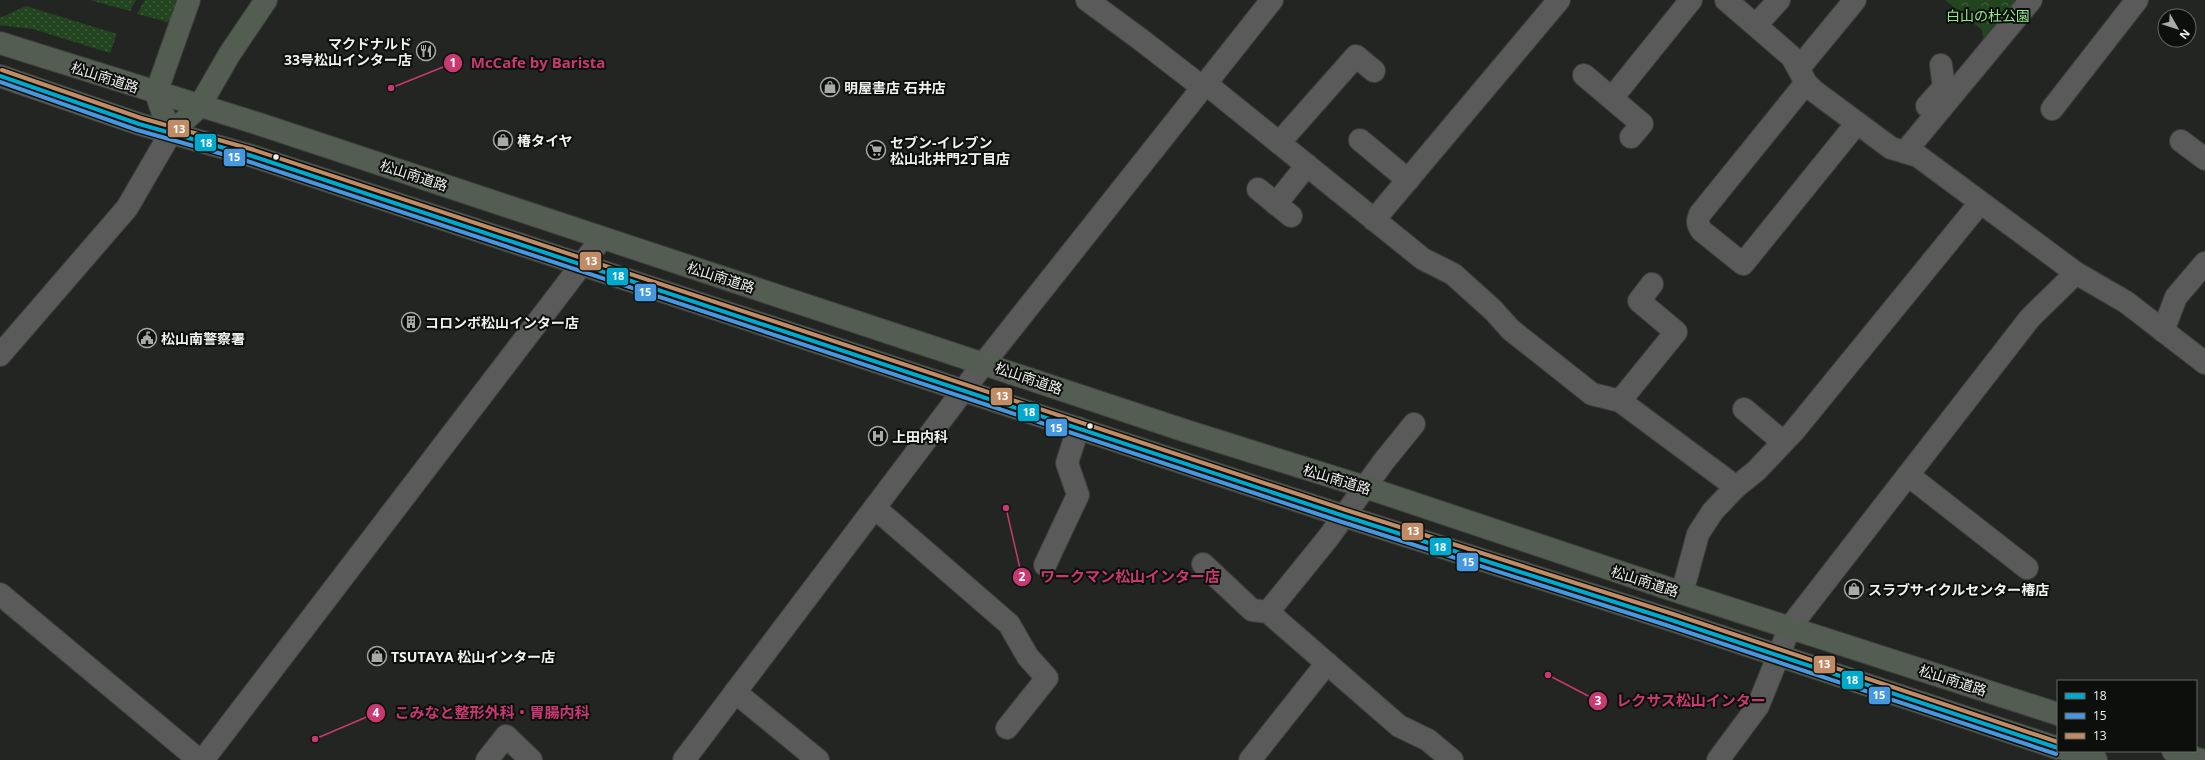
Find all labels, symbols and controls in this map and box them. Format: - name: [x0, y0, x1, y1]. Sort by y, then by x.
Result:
- park label: 白山の杜公園: [1946, 6, 2030, 25]
- north arrow: [2157, 8, 2197, 48]
- text: N: [2177, 26, 2194, 43]
- place label: マクドナルド 33号松山インター店: [284, 34, 412, 69]
- restaurant icon: マクドナルド 33号松山インター店: [415, 40, 437, 62]
- callout: McCafe by Barista: [443, 49, 613, 76]
- text: McCafe by Barista: [471, 52, 605, 72]
- text: 1: [450, 54, 456, 71]
- street label: 松山南道路: [69, 57, 141, 97]
- shop icon: 明屋書店 石井店: [819, 76, 841, 98]
- place label: 明屋書店 石井店: [844, 78, 946, 97]
- line badge: 13: [167, 119, 190, 138]
- text: 13: [173, 121, 185, 136]
- shop icon: 椿タイヤ: [492, 129, 514, 151]
- place label: 椿タイヤ: [517, 131, 573, 150]
- line badge: 18: [194, 133, 217, 152]
- place label: セブン-イレブン 松山北井門2丁目店: [890, 133, 1010, 168]
- text: 18: [200, 135, 212, 150]
- supermarket icon: セブン-イレブン 松山北井門2丁目店: [865, 139, 887, 161]
- line badge: 15: [223, 148, 246, 167]
- text: 15: [228, 149, 240, 164]
- unlabelled marker: [271, 152, 281, 162]
- street label: 松山南道路: [378, 155, 450, 195]
- line badge: 13: [579, 251, 602, 271]
- text: 13: [585, 253, 597, 268]
- street label: 松山南道路: [685, 257, 757, 297]
- line badge: 18: [606, 267, 629, 286]
- text: 18: [612, 268, 624, 283]
- line badge: 15: [634, 283, 657, 302]
- text: 15: [639, 284, 651, 299]
- building icon: コロンボ松山インター店: [400, 311, 422, 333]
- place label: コロンボ松山インター店: [425, 313, 579, 332]
- public building icon: 松山南警察署: [136, 327, 158, 349]
- place label: 松山南警察署: [161, 329, 245, 348]
- street label: 松山南道路: [993, 358, 1065, 398]
- line badge: 13: [990, 387, 1013, 406]
- text: 13: [996, 388, 1008, 403]
- line badge: 18: [1017, 403, 1040, 422]
- text: 18: [1023, 404, 1035, 419]
- line badge: 15: [1045, 418, 1068, 437]
- text: 15: [1050, 420, 1062, 435]
- unlabelled marker: [1085, 421, 1095, 431]
- hospital icon: 上田内科: [867, 425, 889, 447]
- place label: 上田内科: [892, 427, 948, 446]
- street label: 松山南道路: [1301, 460, 1373, 498]
- line badge: 13: [1401, 522, 1424, 541]
- text: 13: [1407, 523, 1419, 538]
- line badge: 18: [1429, 537, 1452, 556]
- text: 18: [1434, 539, 1446, 554]
- line badge: 15: [1456, 552, 1479, 572]
- text: 15: [1462, 554, 1474, 569]
- street label: 松山南道路: [1609, 561, 1681, 601]
- callout: ワークマン松山インター店: [1012, 563, 1228, 590]
- text: ワークマン松山インター店: [1040, 566, 1220, 586]
- text: 2: [1019, 568, 1026, 585]
- shop icon: スラブサイクルセンター椿店: [1843, 578, 1865, 600]
- place label: スラブサイクルセンター椿店: [1868, 580, 2049, 599]
- shop icon: TSUTAYA 松山インター店: [366, 645, 388, 667]
- place label: TSUTAYA 松山インター店: [391, 647, 555, 666]
- line badge: 13: [1813, 655, 1836, 674]
- text: 13: [1818, 656, 1830, 671]
- street label: 松山南道路: [1917, 660, 1989, 700]
- line badge: 18: [1841, 670, 1864, 690]
- text: 18: [1846, 672, 1858, 687]
- legend: [2057, 680, 2197, 752]
- line badge: 15: [1868, 686, 1891, 705]
- text: 15: [1873, 687, 1885, 702]
- text: 18: [2093, 687, 2107, 704]
- callout: レクサス松山インター: [1588, 688, 1774, 715]
- text: レクサス松山インター: [1616, 690, 1766, 710]
- text: 3: [1595, 692, 1602, 709]
- callout: こみなと整形外科・胃腸内科: [366, 699, 597, 726]
- text: こみなと整形外科・胃腸内科: [394, 702, 590, 722]
- text: 4: [373, 704, 380, 721]
- text: 15: [2093, 707, 2107, 724]
- text: 13: [2093, 727, 2107, 744]

